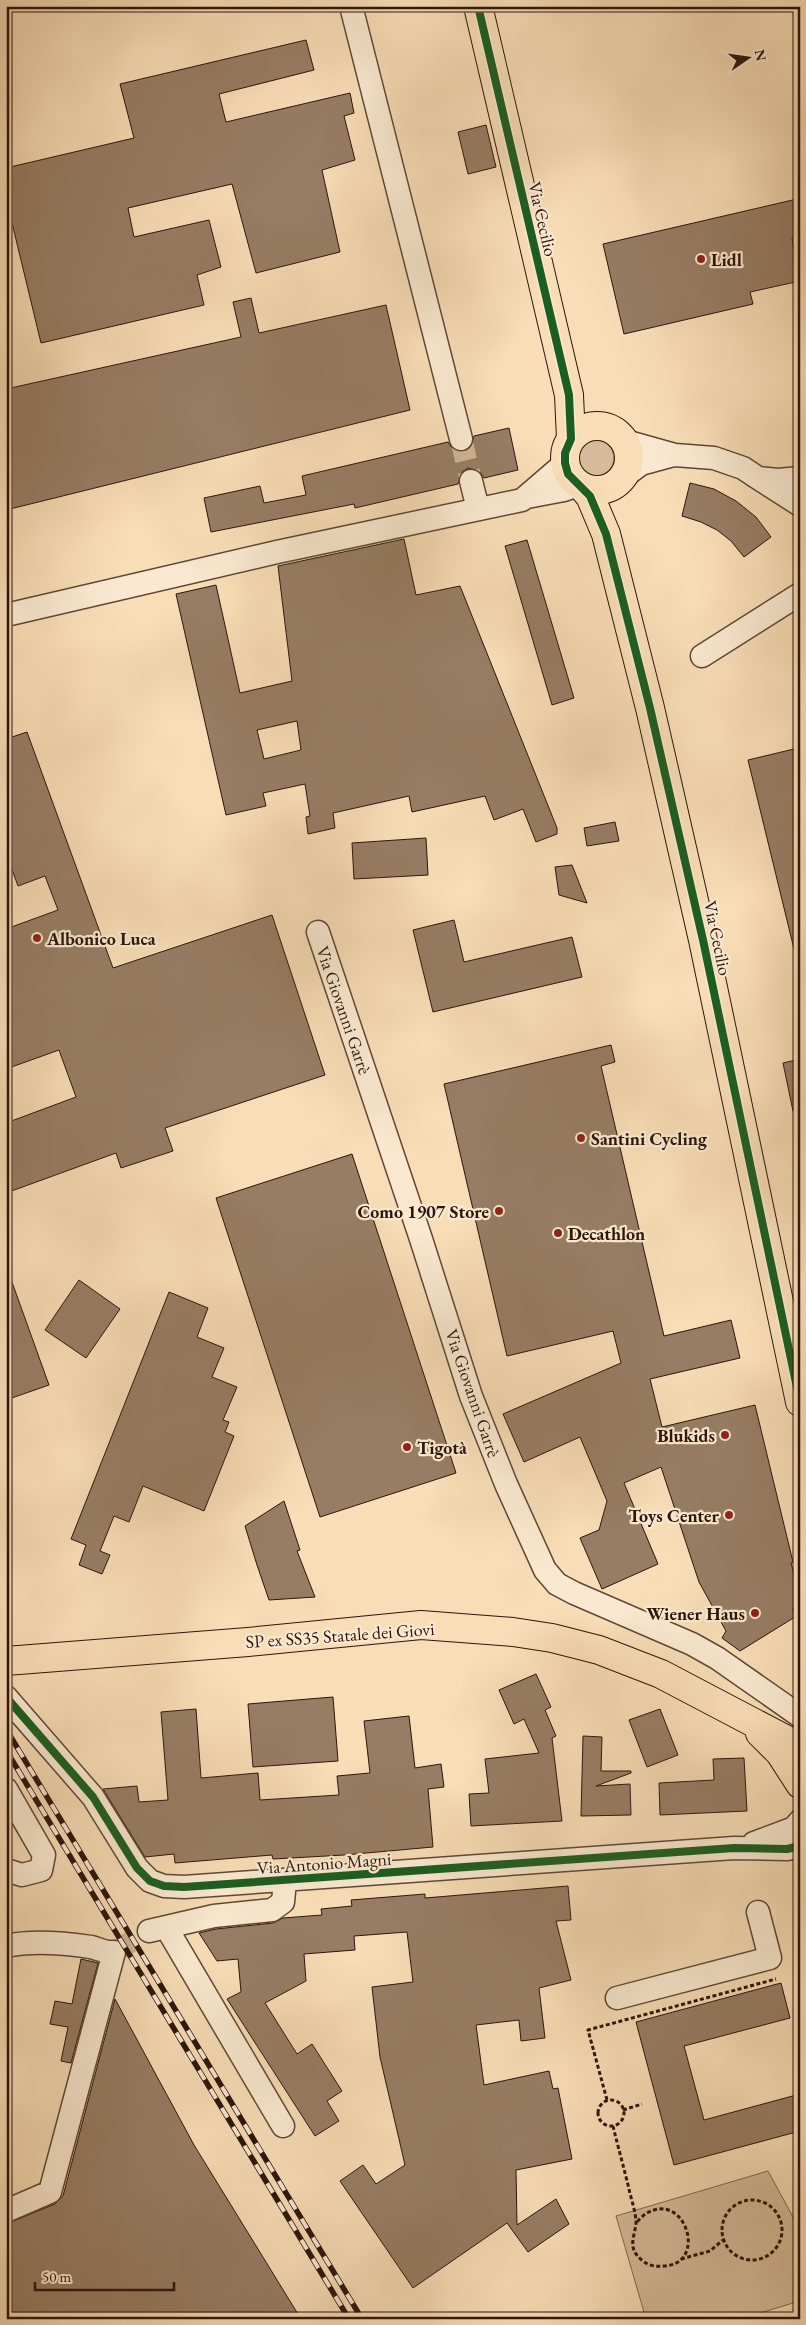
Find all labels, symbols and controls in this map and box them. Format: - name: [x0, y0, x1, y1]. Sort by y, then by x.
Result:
- north arrow: [724, 32, 774, 82]
- text: N: [751, 48, 771, 63]
- street label: Via Cecilio: [523, 179, 563, 259]
- place label: Lidl: [711, 248, 742, 271]
- marker: Lidl: [695, 253, 707, 265]
- street label: Via Cecilio: [699, 898, 737, 978]
- place label: Albonico Luca: [46, 927, 156, 950]
- marker: Albonico Luca: [31, 932, 43, 944]
- street label: Via Giovanni Garrè: [311, 943, 377, 1077]
- place label: Santini Cycling: [591, 1127, 708, 1150]
- marker: Santini Cycling: [575, 1132, 587, 1144]
- place label: Como 1907 Store: [358, 1200, 489, 1223]
- marker: Como 1907 Store: [493, 1205, 505, 1217]
- place label: Decathlon: [568, 1222, 645, 1245]
- marker: Decathlon: [552, 1227, 564, 1239]
- street label: Via Giovanni Garrè: [440, 1326, 506, 1460]
- place label: Blukids: [657, 1424, 715, 1447]
- marker: Blukids: [719, 1429, 731, 1441]
- place label: Tigotà: [417, 1436, 467, 1459]
- marker: Tigotà: [401, 1441, 413, 1453]
- place label: Toys Center: [628, 1504, 720, 1527]
- marker: Toys Center: [723, 1509, 735, 1521]
- place label: Wiener Haus: [646, 1602, 745, 1625]
- marker: Wiener Haus: [749, 1607, 761, 1619]
- street label: SP ex SS35 Statale dei Giovi: [245, 1617, 436, 1653]
- street label: Via Antonio Magni: [256, 1847, 393, 1879]
- scale bar: [35, 2260, 174, 2292]
- text: 50 m: [42, 2267, 71, 2286]

